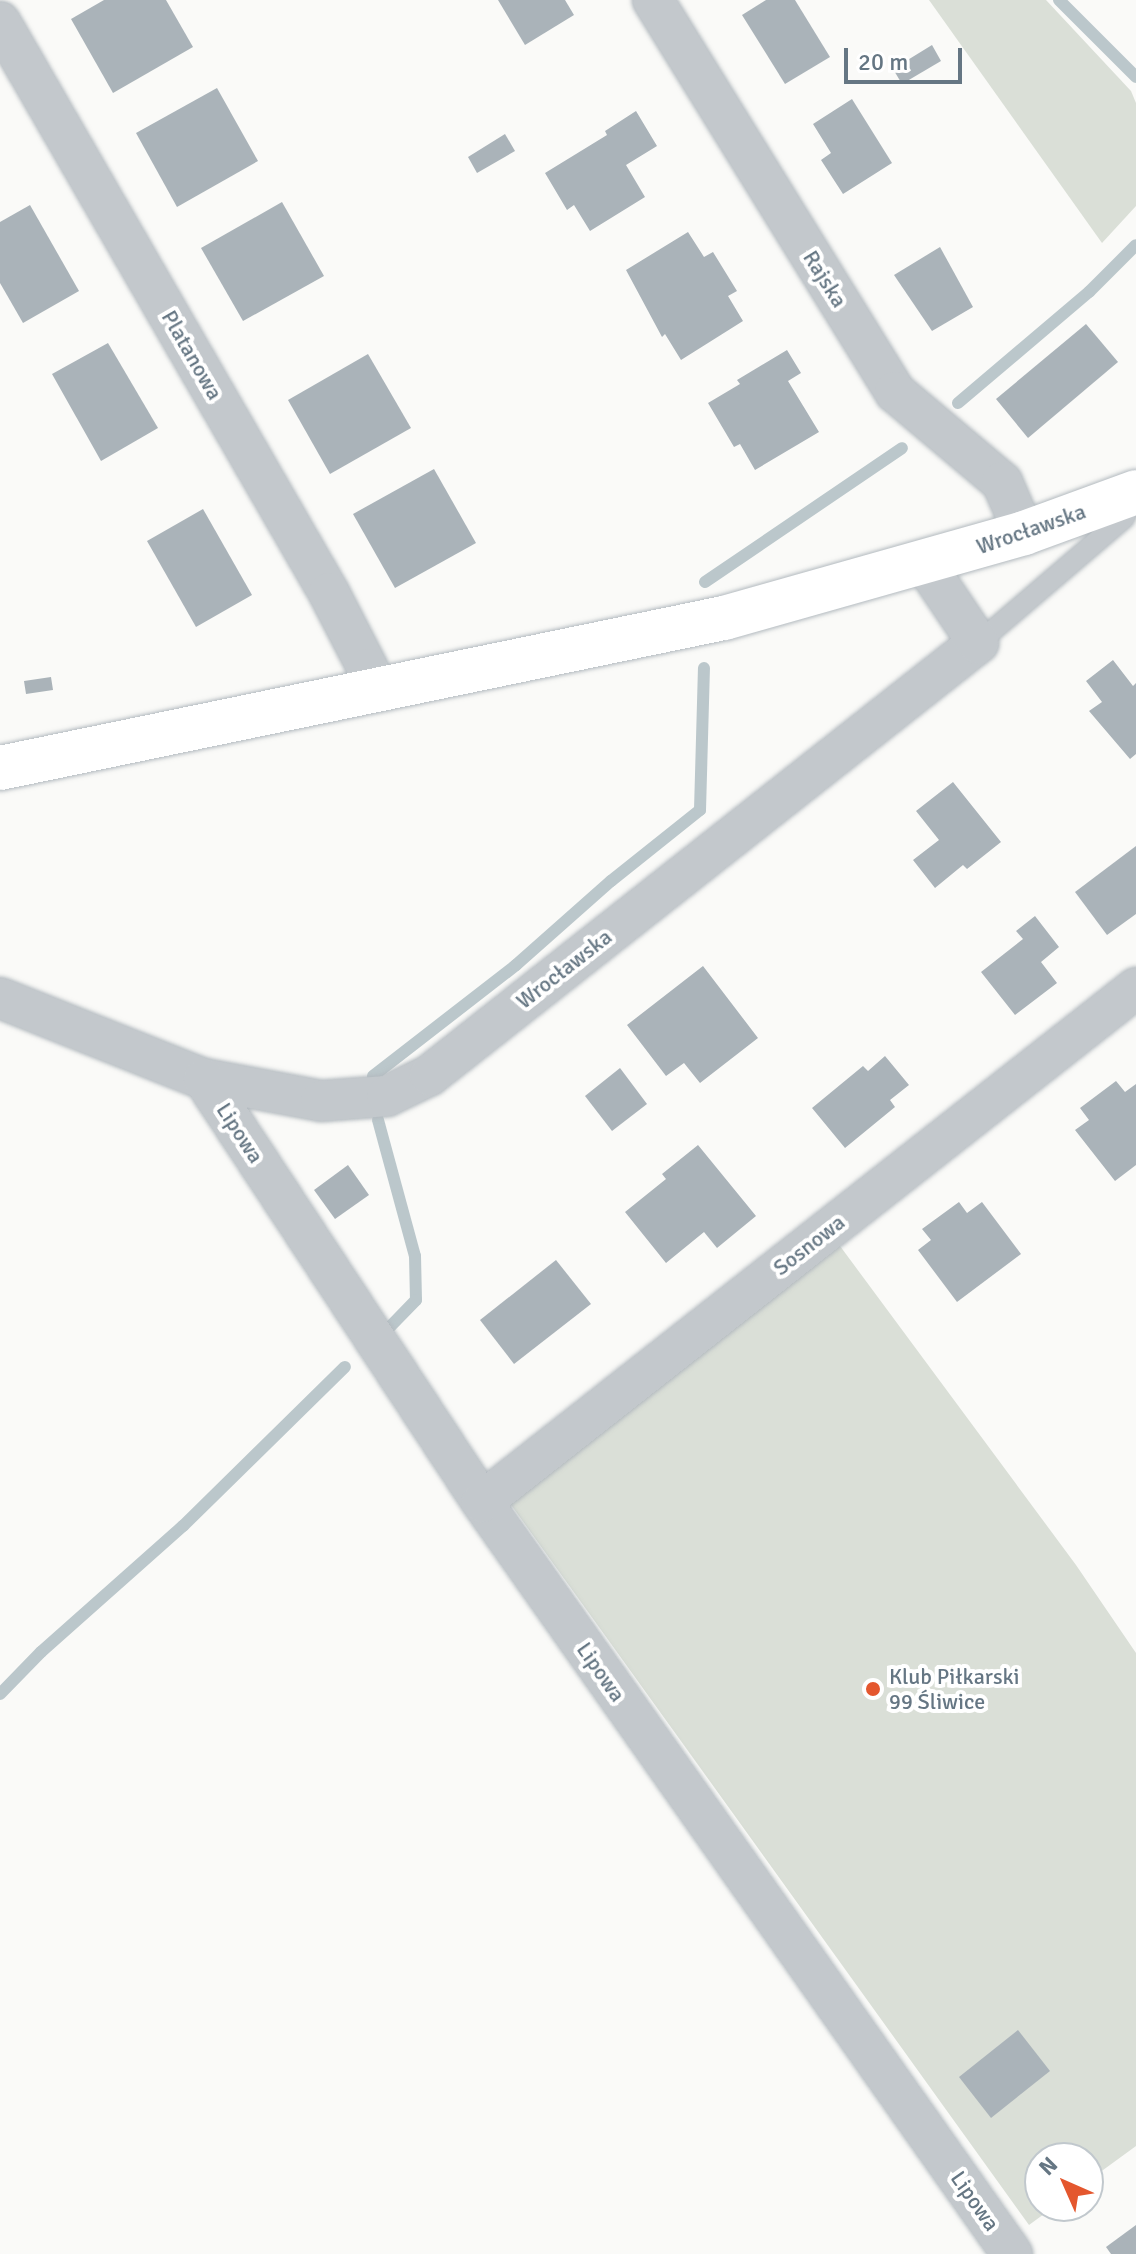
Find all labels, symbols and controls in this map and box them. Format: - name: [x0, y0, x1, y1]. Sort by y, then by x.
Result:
- scale bar: [848, 32, 966, 82]
- text: 20 m: [858, 47, 908, 77]
- street label: Rajska: [797, 246, 853, 312]
- street label: Platanowa: [156, 306, 228, 404]
- street label: Wrocławska: [973, 498, 1089, 560]
- street label: Wrocławska: [511, 924, 617, 1014]
- street label: Lipowa: [211, 1098, 269, 1168]
- street label: Sosnowa: [768, 1209, 850, 1281]
- street label: Lipowa: [571, 1637, 631, 1707]
- place label: Klub Piłkarski 99 Śliwice: [889, 1663, 1019, 1714]
- marker: Klub Piłkarski 99 Śliwice: [864, 1680, 882, 1698]
- north arrow: [1024, 2142, 1104, 2222]
- text: N: [1033, 2151, 1063, 2181]
- street label: Lipowa: [945, 2166, 1005, 2236]

